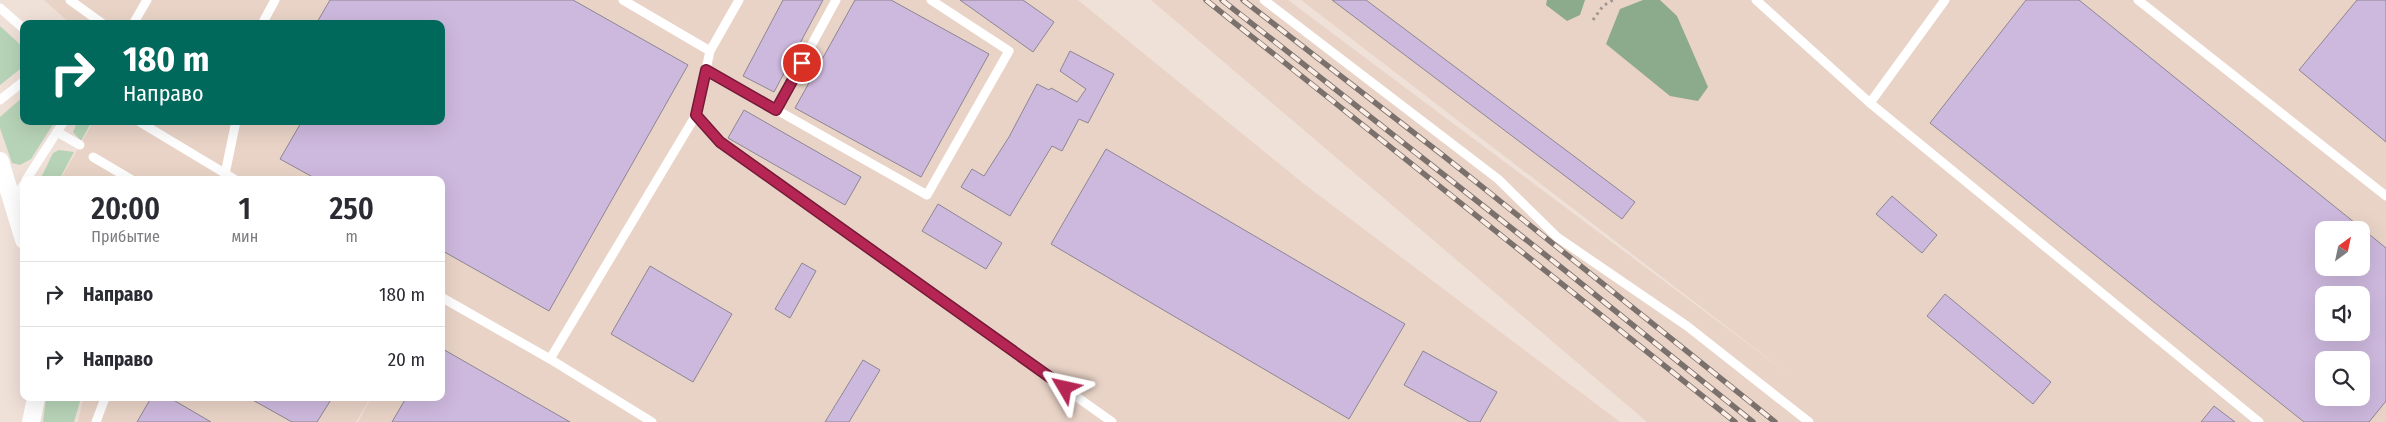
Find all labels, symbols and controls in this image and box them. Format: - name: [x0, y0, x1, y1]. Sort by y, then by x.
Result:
- text: 180 m: [123, 38, 209, 80]
- icon: right: [40, 40, 105, 105]
- pin: [781, 42, 823, 84]
- icon: arrive: [788, 49, 816, 77]
- text: Направо: [123, 80, 204, 107]
- text: 20:00: [91, 191, 160, 227]
- text: 1: [239, 191, 251, 227]
- text: 250: [329, 191, 374, 227]
- north arrow: [2315, 221, 2370, 276]
- map controls: [2315, 221, 2370, 406]
- text: Прибытие: [91, 227, 160, 246]
- text: мин: [231, 227, 258, 246]
- text: m: [345, 227, 358, 246]
- icon: right: [40, 280, 68, 308]
- text: Направо: [83, 283, 153, 306]
- text: 180 m: [379, 283, 425, 306]
- button: sound: [2315, 286, 2370, 341]
- icon: right: [40, 345, 68, 373]
- text: Направо: [83, 348, 153, 371]
- text: 20 m: [388, 348, 425, 371]
- button: search: [2315, 351, 2370, 406]
- position arrow: [1038, 361, 1090, 413]

